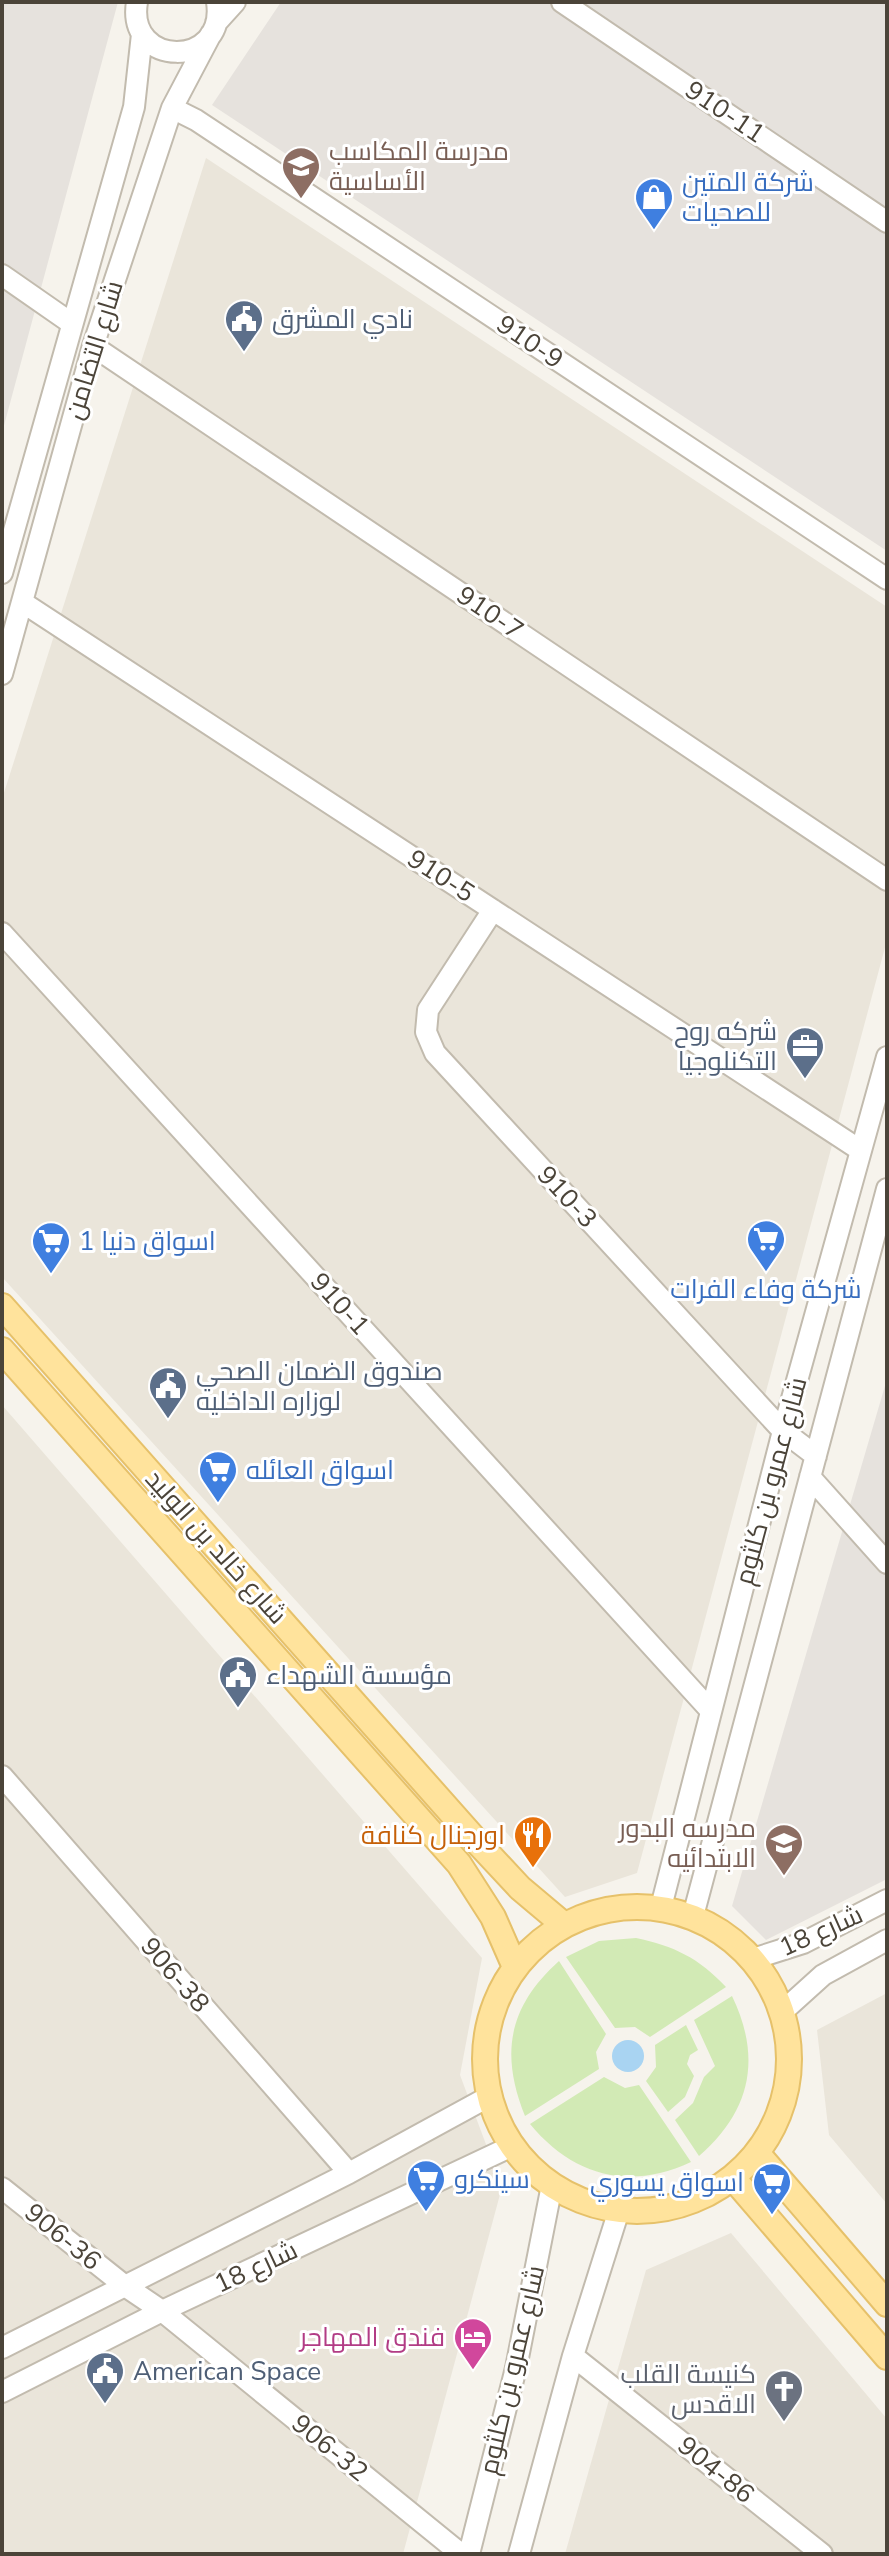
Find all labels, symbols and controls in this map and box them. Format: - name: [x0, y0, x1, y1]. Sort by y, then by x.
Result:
- street label: 910-11: [678, 73, 772, 151]
- place label: مدرسة المكاسب الأساسية: [329, 134, 509, 199]
- school or university icon: مدرسة المكاسب الأساسية: [280, 145, 322, 200]
- place label: شركة المتين للصحيات: [682, 165, 814, 230]
- shop icon: شركة المتين للصحيات: [633, 176, 675, 231]
- street label: شارع التضامن: [56, 276, 132, 424]
- public building icon: نادي المشرق: [223, 298, 265, 353]
- place label: نادي المشرق: [272, 302, 413, 339]
- street label: 910-9: [490, 307, 570, 377]
- street label: 910-7: [450, 578, 530, 648]
- street label: 910-5: [401, 841, 481, 911]
- place label: شركه روح التكنلوجيا: [674, 1014, 777, 1079]
- office icon: شركه روح التكنلوجيا: [784, 1025, 826, 1080]
- street label: 910-3: [529, 1158, 605, 1236]
- supermarket icon: شركة وفاء الفرات: [745, 1218, 787, 1273]
- supermarket icon: اسواق دنيا 1: [30, 1220, 72, 1275]
- place label: اسواق دنيا 1: [79, 1224, 216, 1259]
- street label: 910-1: [302, 1265, 378, 1343]
- place label: شركة وفاء الفرات: [670, 1272, 862, 1307]
- place label: صندوق الضمان الصحي لوزاره الداخليه: [196, 1354, 443, 1419]
- public building icon: صندوق الضمان الصحي لوزاره الداخليه: [147, 1365, 189, 1420]
- street label: شارع عمرو بن كلثوم: [726, 1373, 816, 1589]
- supermarket icon: اسواق العائله: [197, 1449, 239, 1504]
- place label: اسواق العائله: [246, 1453, 394, 1488]
- street label: شارع خالد بن الوليد: [137, 1462, 295, 1632]
- public building icon: مؤسسة الشهداء: [217, 1654, 259, 1709]
- place label: مؤسسة الشهداء: [266, 1658, 452, 1693]
- place label: مدرسه البدور الابتدائيه: [617, 1811, 756, 1876]
- restaurant icon: اورجنال كنافة: [512, 1814, 554, 1869]
- place label: اورجنال كنافة: [361, 1818, 505, 1853]
- school or university icon: مدرسه البدور الابتدائيه: [763, 1822, 805, 1877]
- street label: شارع 18: [774, 1897, 868, 1965]
- street label: 906-38: [133, 1930, 217, 2020]
- supermarket icon: سينكرو: [405, 2158, 447, 2213]
- supermarket icon: اسواق يسوري: [751, 2161, 793, 2216]
- place label: سينكرو: [454, 2162, 530, 2197]
- place label: اسواق يسوري: [590, 2165, 744, 2202]
- street label: 906-36: [17, 2195, 109, 2279]
- street label: شارع 18: [209, 2232, 303, 2302]
- street label: شارع عمرو بن كلثوم: [471, 2262, 553, 2478]
- hotel icon: فندق المهاجر: [452, 2316, 494, 2371]
- place label: فندق المهاجر: [298, 2320, 445, 2355]
- public building icon: American Space: [84, 2350, 126, 2405]
- place label: American Space: [133, 2354, 321, 2389]
- place label: كنيسة القلب الاقدس: [620, 2357, 756, 2422]
- church icon: كنيسة القلب الاقدس: [763, 2368, 805, 2423]
- street label: 906-32: [284, 2406, 376, 2490]
- street label: 904-86: [670, 2428, 762, 2512]

